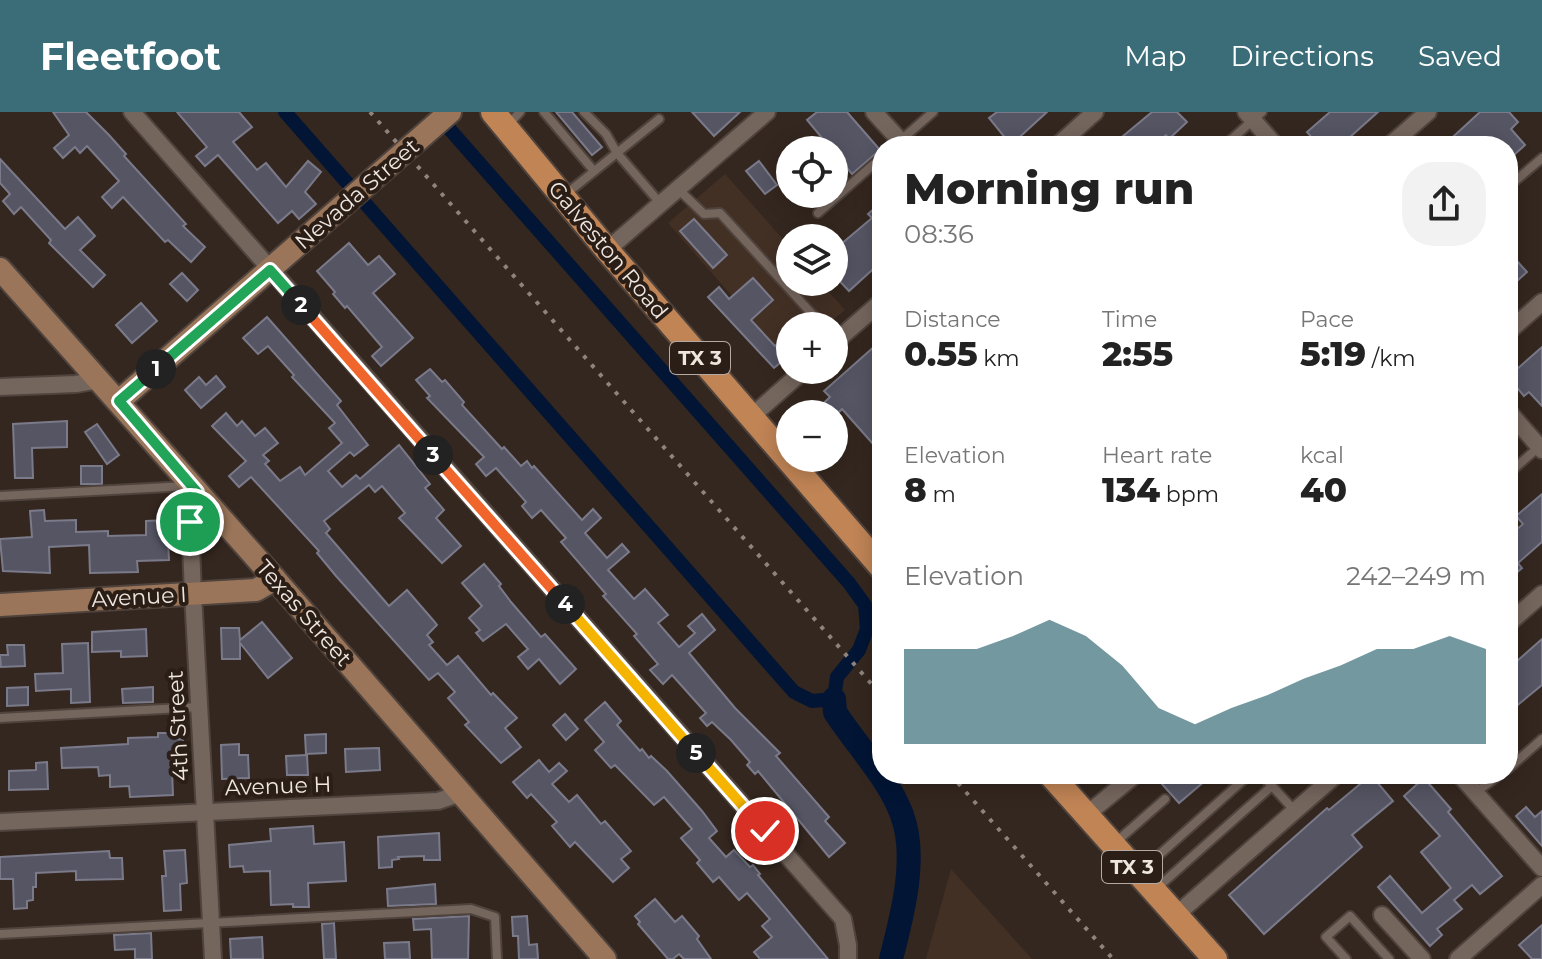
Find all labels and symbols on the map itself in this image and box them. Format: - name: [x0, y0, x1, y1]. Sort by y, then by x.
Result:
- street label: Nevada Street: [289, 133, 425, 255]
- street label: Galveston Road: [542, 175, 674, 325]
- pin: 2: [281, 285, 321, 325]
- road number: TX 3: [670, 342, 730, 374]
- pin: 1: [136, 349, 176, 389]
- pin: 3: [413, 435, 453, 475]
- pin: [156, 488, 224, 556]
- street label: Texas Street: [251, 554, 357, 672]
- street label: Avenue I: [91, 581, 187, 613]
- pin: 4: [545, 584, 585, 624]
- street label: 4th Street: [162, 670, 194, 782]
- pin: 5: [676, 733, 716, 773]
- street label: Avenue H: [224, 771, 332, 801]
- pin: [731, 797, 799, 865]
- road number: TX 3: [1102, 851, 1162, 883]

